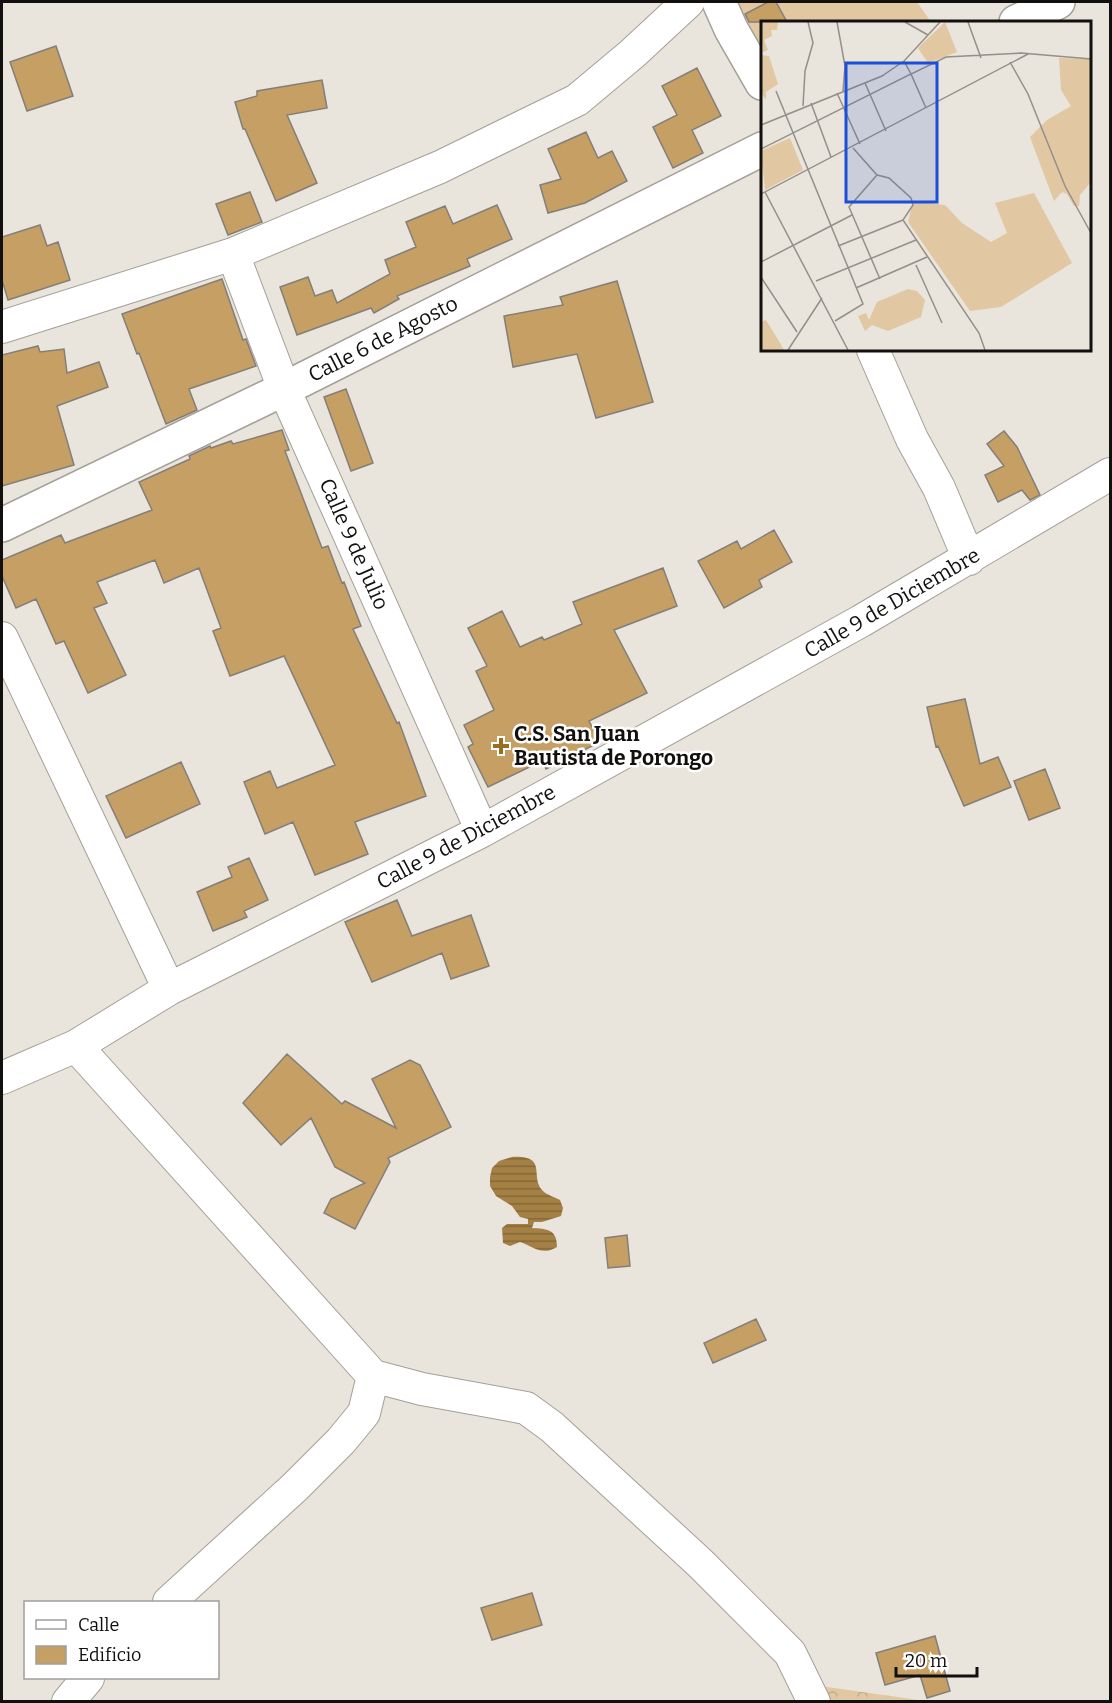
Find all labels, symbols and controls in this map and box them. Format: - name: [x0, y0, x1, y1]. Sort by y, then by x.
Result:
- inset map: [761, 21, 1091, 351]
- street label: Calle 6 de Agosto: [304, 290, 462, 388]
- street label: Calle 9 de Julio: [313, 474, 395, 614]
- street label: Calle 9 de Diciembre: [799, 542, 985, 664]
- place label: C.S. San Juan Bautista de Porongo: [514, 721, 713, 771]
- marker: C.S. San Juan Bautista de Porongo: [492, 737, 510, 755]
- street label: Calle 9 de Diciembre: [372, 779, 560, 895]
- legend: [24, 1601, 219, 1679]
- text: Calle: [78, 1614, 119, 1636]
- scale bar: [896, 1640, 977, 1678]
- text: Edificio: [78, 1644, 141, 1666]
- text: 20 m: [905, 1650, 947, 1672]

